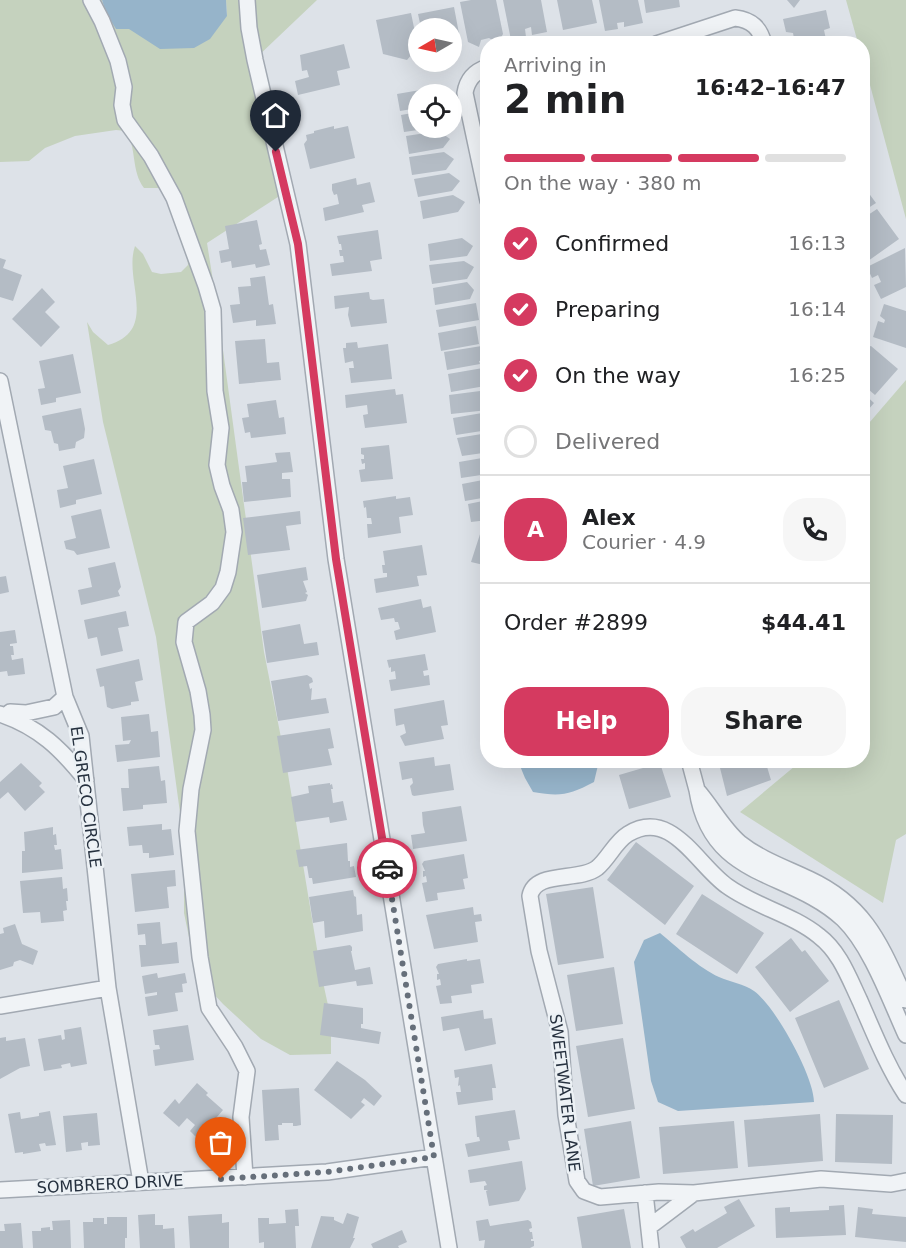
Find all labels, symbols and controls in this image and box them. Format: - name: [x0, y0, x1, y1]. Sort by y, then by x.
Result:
- north arrow: [408, 18, 462, 72]
- map controls: [408, 18, 462, 138]
- text: Arriving in: [504, 53, 607, 77]
- text: 16:42–16:47: [695, 75, 846, 100]
- text: 2 min: [504, 77, 626, 122]
- button: locate: [408, 84, 462, 138]
- pin: [250, 90, 301, 152]
- icon: home: [259, 99, 292, 132]
- text: On the way · 380 m: [504, 171, 702, 195]
- icon: check: [504, 227, 537, 260]
- text: Confirmed: [555, 231, 669, 256]
- text: 16:13: [788, 231, 846, 255]
- icon: check: [504, 293, 537, 326]
- text: Preparing: [555, 297, 661, 322]
- text: 16:14: [788, 297, 846, 321]
- icon: check: [504, 359, 537, 392]
- text: On the way: [555, 363, 681, 388]
- text: 16:25: [788, 363, 846, 387]
- text: Delivered: [555, 429, 660, 454]
- button: phone: [783, 498, 846, 561]
- text: Alex: [582, 505, 636, 530]
- text: A: [527, 517, 544, 542]
- text: Courier · 4.9: [582, 530, 706, 554]
- text: Order #2899: [504, 610, 648, 635]
- text: $44.41: [761, 610, 846, 635]
- button: Help: [504, 687, 669, 756]
- button: Share: [681, 687, 846, 756]
- street label: EL GRECO CIRCLE: [67, 725, 105, 869]
- courier: [357, 838, 417, 898]
- icon: car: [371, 852, 404, 885]
- street label: SWEETWATER LANE: [546, 1013, 584, 1173]
- pin: [195, 1117, 246, 1179]
- icon: bag: [204, 1126, 237, 1159]
- street label: SOMBRERO DRIVE: [36, 1171, 184, 1197]

